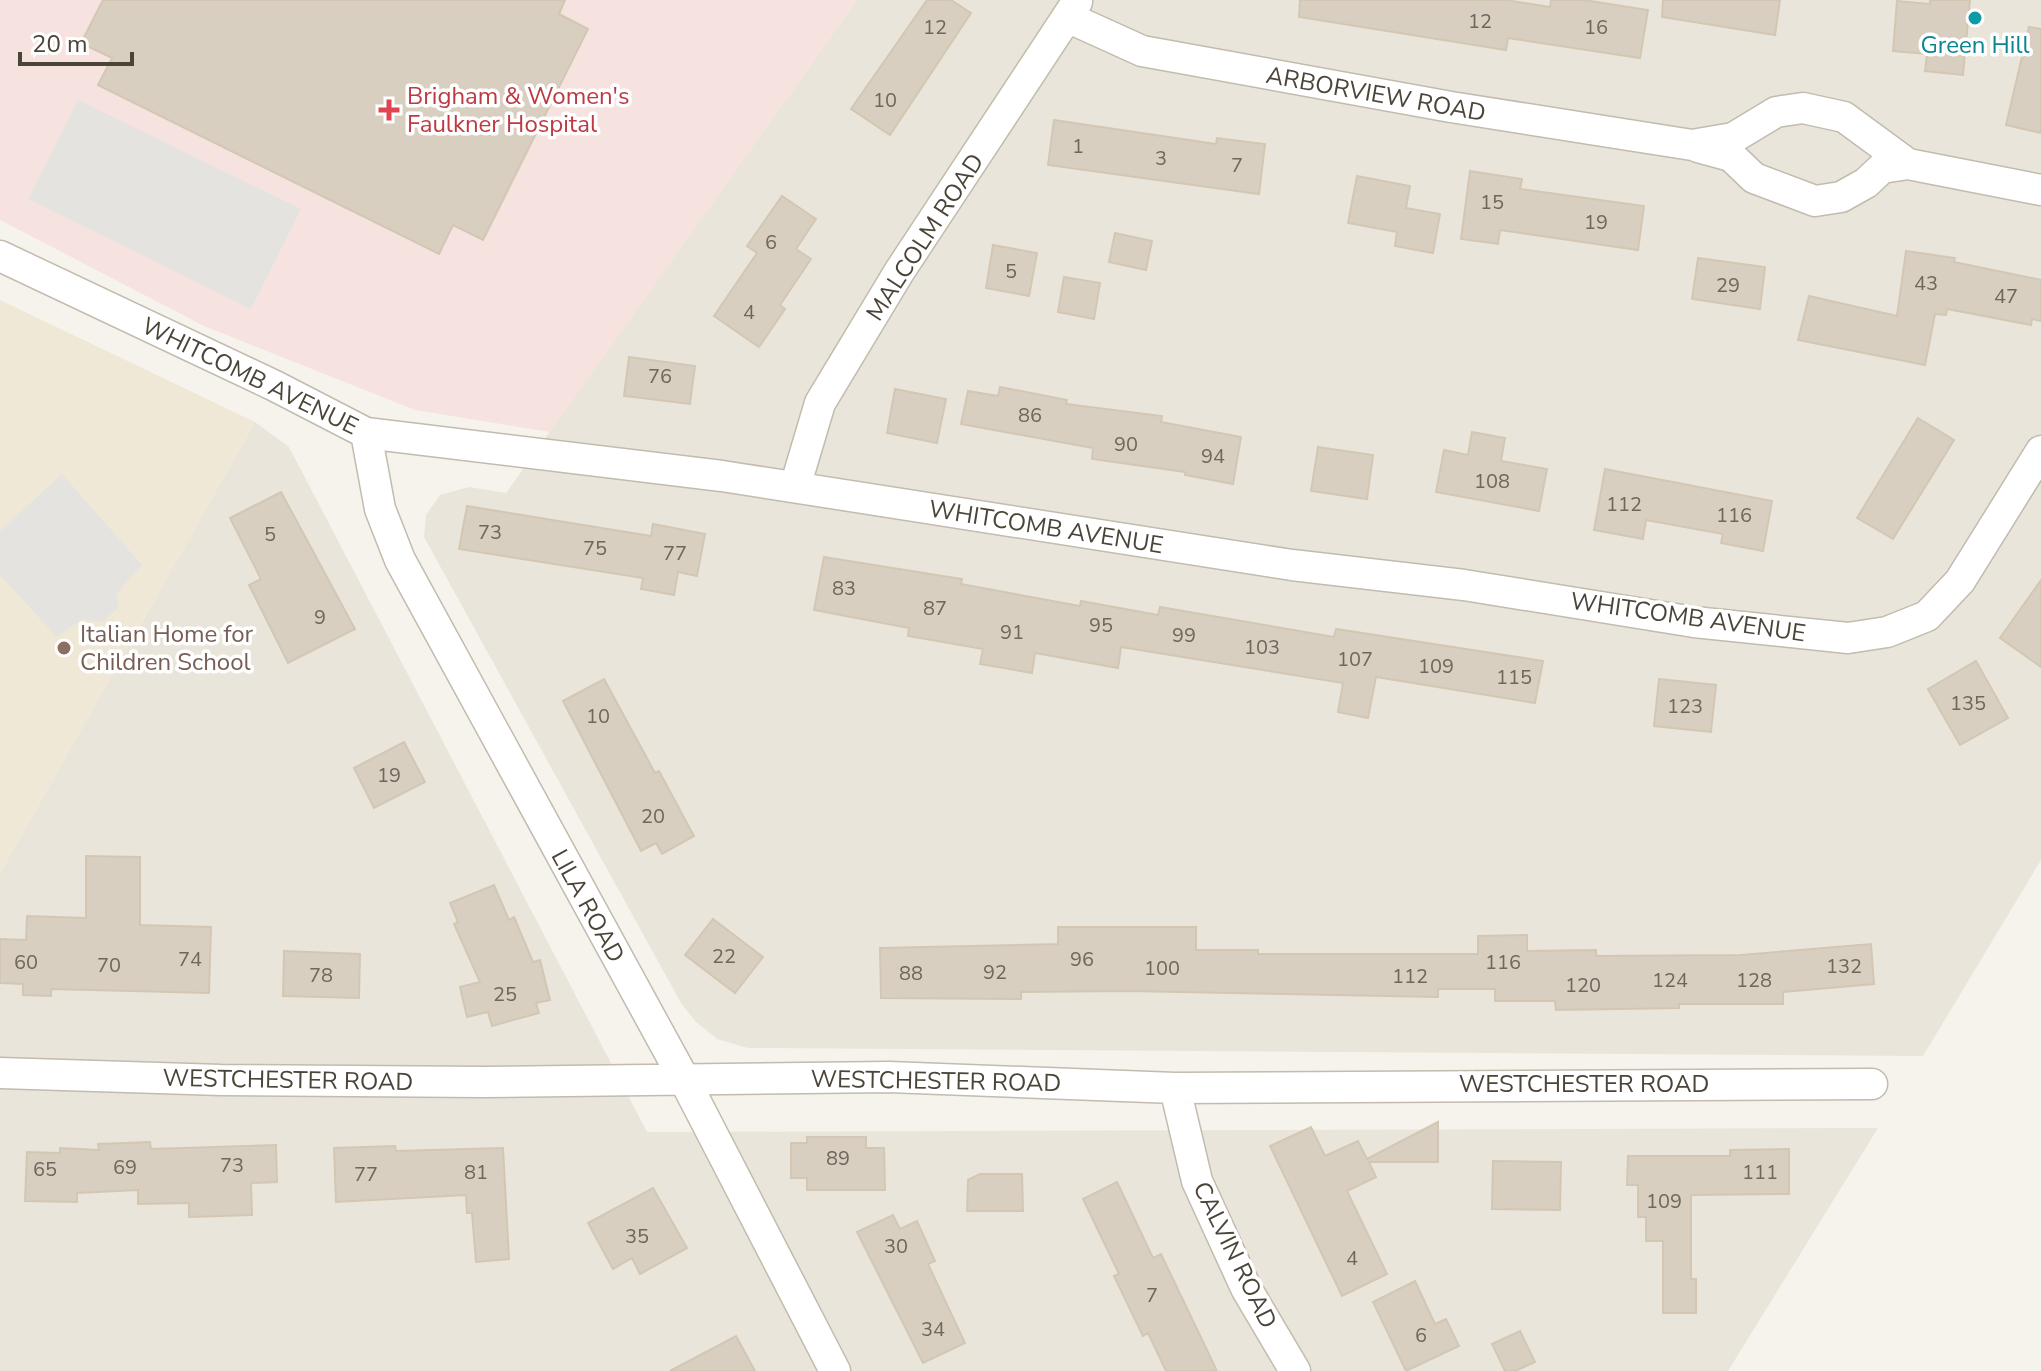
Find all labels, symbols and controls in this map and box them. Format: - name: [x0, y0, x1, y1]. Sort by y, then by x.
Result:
- house number: 12: [1468, 8, 1492, 35]
- marker: Green Hill: [1966, 9, 1984, 27]
- house number: 12: [923, 14, 947, 41]
- house number: 16: [1584, 14, 1608, 41]
- scale bar: [20, 16, 132, 66]
- text: 20 m: [32, 28, 88, 60]
- place label: Green Hill: [1920, 29, 2030, 61]
- street label: ARBORVIEW ROAD: [1264, 59, 1488, 129]
- place label: Brigham & Women's Faulkner Hospital: [407, 80, 629, 140]
- house number: 10: [873, 87, 897, 114]
- marker: Brigham & Women's Faulkner Hospital: [378, 99, 400, 121]
- house number: 1: [1072, 133, 1084, 160]
- house number: 3: [1155, 145, 1167, 172]
- street label: MALCOLM ROAD: [859, 147, 991, 327]
- house number: 7: [1231, 152, 1243, 179]
- house number: 15: [1480, 189, 1504, 216]
- house number: 19: [1584, 209, 1608, 236]
- house number: 6: [765, 229, 777, 256]
- house number: 5: [1005, 258, 1017, 285]
- house number: 43: [1914, 270, 1938, 297]
- house number: 29: [1716, 272, 1740, 299]
- house number: 47: [1994, 283, 2018, 310]
- house number: 4: [743, 299, 755, 326]
- street label: WHITCOMB AVENUE: [136, 310, 364, 442]
- house number: 76: [648, 363, 672, 390]
- house number: 86: [1018, 402, 1042, 429]
- house number: 90: [1114, 431, 1138, 458]
- house number: 94: [1201, 443, 1225, 470]
- house number: 108: [1474, 468, 1510, 495]
- house number: 112: [1606, 491, 1642, 518]
- street label: WHITCOMB AVENUE: [926, 493, 1166, 561]
- house number: 116: [1716, 502, 1752, 529]
- house number: 73: [478, 519, 502, 546]
- house number: 5: [264, 521, 276, 548]
- house number: 75: [583, 535, 607, 562]
- house number: 77: [663, 540, 687, 567]
- house number: 83: [832, 575, 856, 602]
- street label: WHITCOMB AVENUE: [1568, 585, 1808, 649]
- house number: 87: [923, 595, 947, 622]
- house number: 9: [314, 604, 326, 631]
- house number: 95: [1089, 612, 1113, 639]
- place label: Italian Home for Children School: [80, 618, 254, 678]
- house number: 91: [1000, 619, 1024, 646]
- house number: 99: [1172, 622, 1196, 649]
- house number: 103: [1244, 634, 1280, 661]
- marker: Italian Home for Children School: [55, 639, 73, 657]
- house number: 107: [1337, 646, 1373, 673]
- house number: 109: [1418, 653, 1454, 680]
- house number: 115: [1496, 664, 1532, 691]
- house number: 135: [1950, 690, 1986, 717]
- house number: 123: [1667, 693, 1703, 720]
- house number: 10: [586, 703, 610, 730]
- house number: 19: [377, 762, 401, 789]
- house number: 20: [641, 803, 665, 830]
- street label: LILA ROAD: [544, 844, 632, 968]
- house number: 22: [712, 943, 736, 970]
- house number: 74: [178, 946, 202, 973]
- house number: 96: [1070, 946, 1094, 973]
- house number: 60: [14, 949, 38, 976]
- house number: 116: [1485, 949, 1521, 976]
- house number: 70: [97, 952, 121, 979]
- house number: 132: [1826, 953, 1862, 980]
- house number: 100: [1144, 955, 1180, 982]
- house number: 92: [983, 959, 1007, 986]
- house number: 88: [899, 960, 923, 987]
- house number: 78: [309, 962, 333, 989]
- house number: 112: [1392, 963, 1428, 990]
- house number: 124: [1652, 967, 1688, 994]
- house number: 128: [1736, 967, 1772, 994]
- house number: 120: [1565, 972, 1601, 999]
- house number: 25: [493, 981, 517, 1008]
- street label: WESTCHESTER ROAD: [162, 1062, 414, 1098]
- street label: WESTCHESTER ROAD: [810, 1063, 1062, 1099]
- street label: WESTCHESTER ROAD: [1459, 1068, 1709, 1100]
- house number: 89: [826, 1145, 850, 1172]
- house number: 73: [220, 1152, 244, 1179]
- house number: 69: [113, 1154, 137, 1181]
- house number: 65: [33, 1156, 57, 1183]
- house number: 81: [464, 1159, 488, 1186]
- house number: 111: [1742, 1159, 1778, 1186]
- house number: 77: [354, 1161, 378, 1188]
- street label: CALVIN ROAD: [1186, 1176, 1284, 1334]
- house number: 109: [1646, 1188, 1682, 1215]
- house number: 35: [625, 1223, 649, 1250]
- house number: 30: [884, 1233, 908, 1260]
- house number: 4: [1346, 1245, 1358, 1272]
- house number: 7: [1146, 1282, 1158, 1309]
- house number: 34: [921, 1316, 945, 1343]
- house number: 6: [1415, 1322, 1427, 1349]

